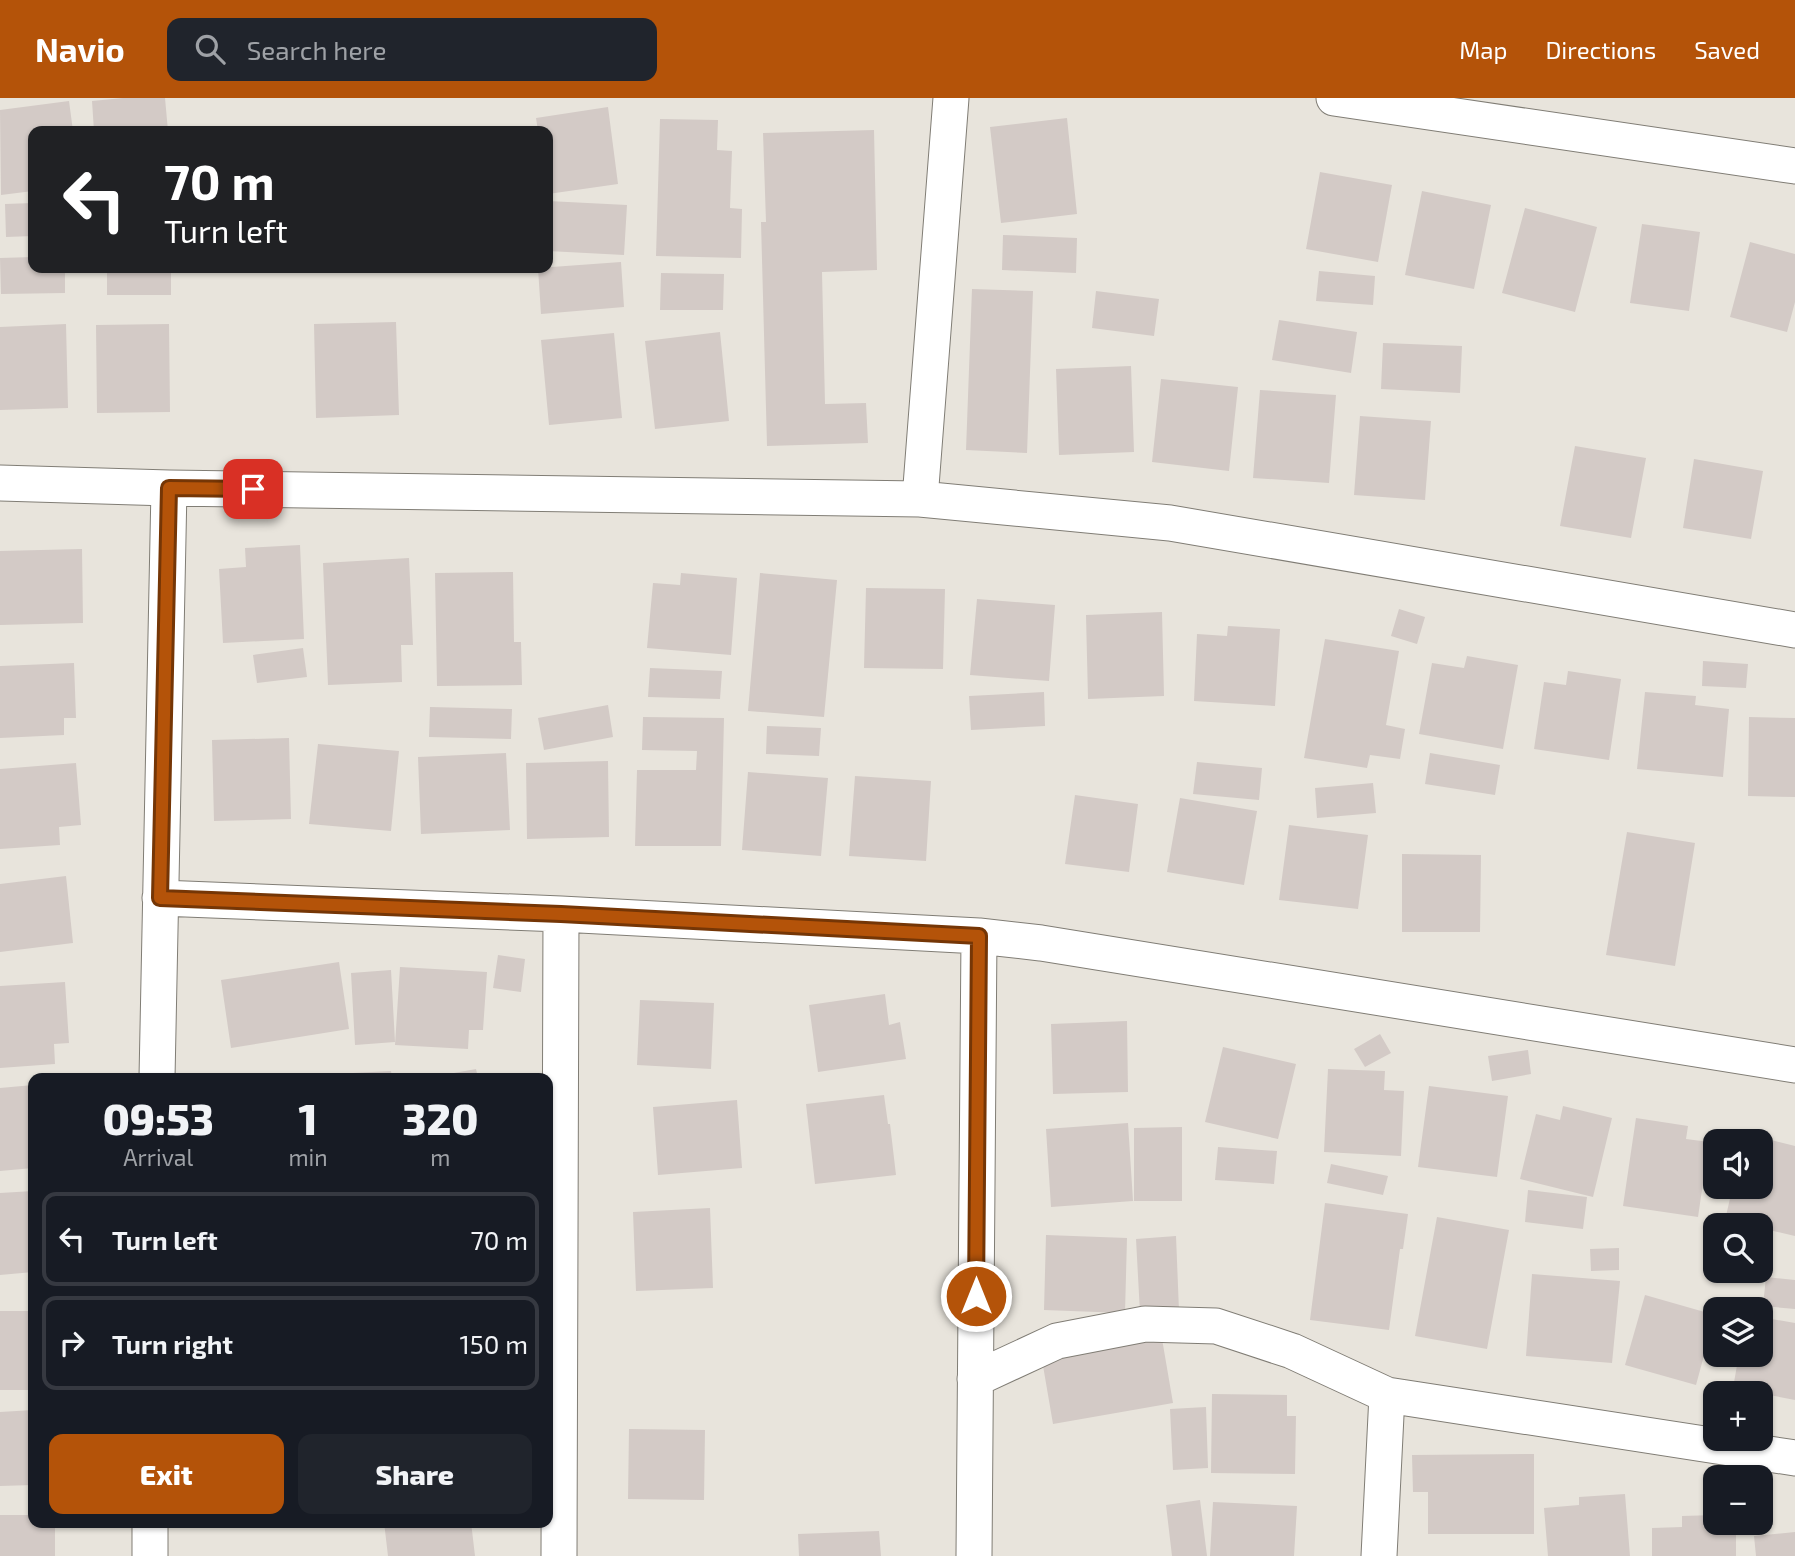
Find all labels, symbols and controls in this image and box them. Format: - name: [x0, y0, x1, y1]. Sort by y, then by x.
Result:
- search box: [167, 18, 657, 81]
- text: Navio: [35, 29, 125, 69]
- icon: search: [191, 30, 229, 68]
- text: Search here: [247, 34, 386, 65]
- text: Map: [1459, 35, 1507, 64]
- text: Directions: [1545, 35, 1656, 64]
- text: Saved: [1694, 35, 1760, 64]
- text: 70 m: [164, 151, 275, 210]
- icon: left: [49, 154, 140, 245]
- text: Turn left: [164, 211, 288, 249]
- pin: [223, 459, 283, 519]
- icon: arrive: [234, 470, 272, 508]
- text: 09:53: [103, 1093, 214, 1143]
- text: 1: [299, 1093, 318, 1143]
- text: 320: [402, 1093, 478, 1143]
- map controls: [1703, 1129, 1773, 1535]
- button: sound: [1703, 1129, 1773, 1199]
- text: Arrival: [123, 1143, 193, 1171]
- text: min: [288, 1143, 328, 1171]
- text: m: [430, 1143, 450, 1171]
- button: search: [1703, 1213, 1773, 1283]
- icon: left: [53, 1220, 91, 1258]
- text: Turn left: [112, 1224, 218, 1255]
- text: 70 m: [470, 1224, 528, 1255]
- position arrow: [939, 1259, 1013, 1333]
- button: layers: [1703, 1297, 1773, 1367]
- icon: right: [53, 1324, 91, 1362]
- text: Turn right: [112, 1328, 233, 1359]
- text: 150 m: [459, 1328, 528, 1359]
- button: +: [1703, 1381, 1773, 1451]
- button: Exit: [49, 1434, 284, 1514]
- button: Share: [298, 1434, 532, 1514]
- button: −: [1703, 1465, 1773, 1535]

